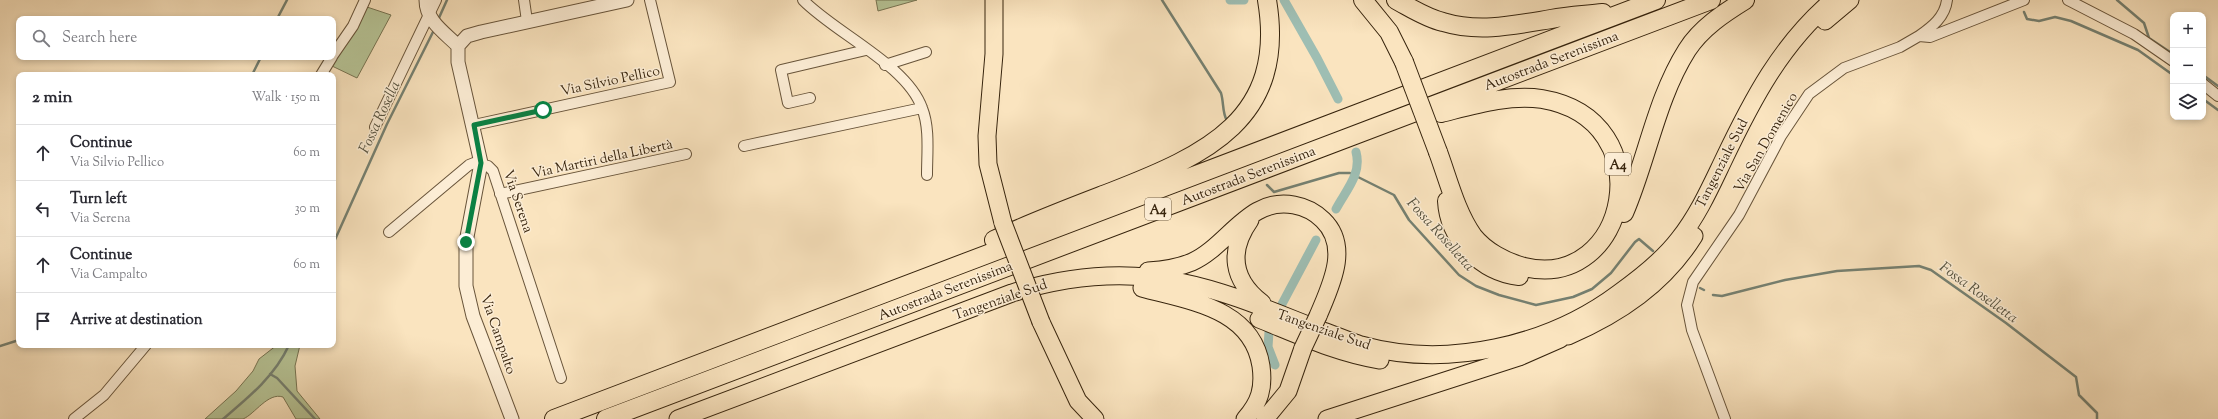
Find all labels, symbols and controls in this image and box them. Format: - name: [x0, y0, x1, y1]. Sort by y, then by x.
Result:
- map controls: [2170, 12, 2206, 120]
- button: +: [2170, 12, 2206, 48]
- search box: [16, 16, 336, 60]
- icon: search: [30, 27, 52, 49]
- street label: Autostrada Serenissima: [1482, 27, 1622, 97]
- text: Search here: [62, 28, 137, 49]
- button: −: [2170, 48, 2206, 84]
- street label: Via Silvio Pellico: [559, 62, 662, 102]
- water label: Fossa Rosella: [354, 78, 406, 157]
- button: layers: [2170, 84, 2206, 120]
- text: 2 min: [32, 86, 73, 110]
- text: Walk · 150 m: [251, 89, 320, 107]
- street label: Via San Domenico: [1730, 89, 1804, 197]
- route start: [534, 101, 552, 119]
- street label: Tangenziale Sud: [1692, 116, 1754, 212]
- text: Continue: [70, 133, 132, 154]
- street label: Via Martiri della Libertà: [530, 135, 675, 185]
- icon: ahead: [32, 142, 54, 164]
- street label: Autostrada Serenissima: [1179, 142, 1319, 212]
- text: 60 m: [293, 144, 320, 162]
- road number: A4: [1605, 153, 1631, 175]
- text: Via Silvio Pellico: [70, 154, 164, 172]
- street label: Via Serena: [497, 168, 537, 236]
- text: Turn left: [70, 189, 127, 210]
- water label: Fossa Roselletta: [1401, 194, 1479, 277]
- icon: left: [32, 198, 54, 220]
- road number: A4: [1145, 198, 1171, 220]
- text: 30 m: [294, 200, 320, 218]
- text: Via Serena: [70, 210, 131, 228]
- route end: [457, 233, 475, 251]
- text: Continue: [70, 245, 132, 266]
- icon: ahead: [32, 254, 54, 276]
- text: 60 m: [293, 256, 320, 274]
- street label: Autostrada Serenissima: [876, 257, 1016, 327]
- water label: Fossa Roselletta: [1934, 257, 2022, 329]
- text: Via Campalto: [70, 266, 147, 284]
- street label: Tangenziale Sud: [951, 275, 1050, 326]
- street label: Via Campalto: [474, 292, 520, 378]
- street label: Tangenziale Sud: [1274, 305, 1373, 356]
- icon: arrive: [32, 310, 54, 332]
- text: Arrive at destination: [70, 310, 203, 331]

